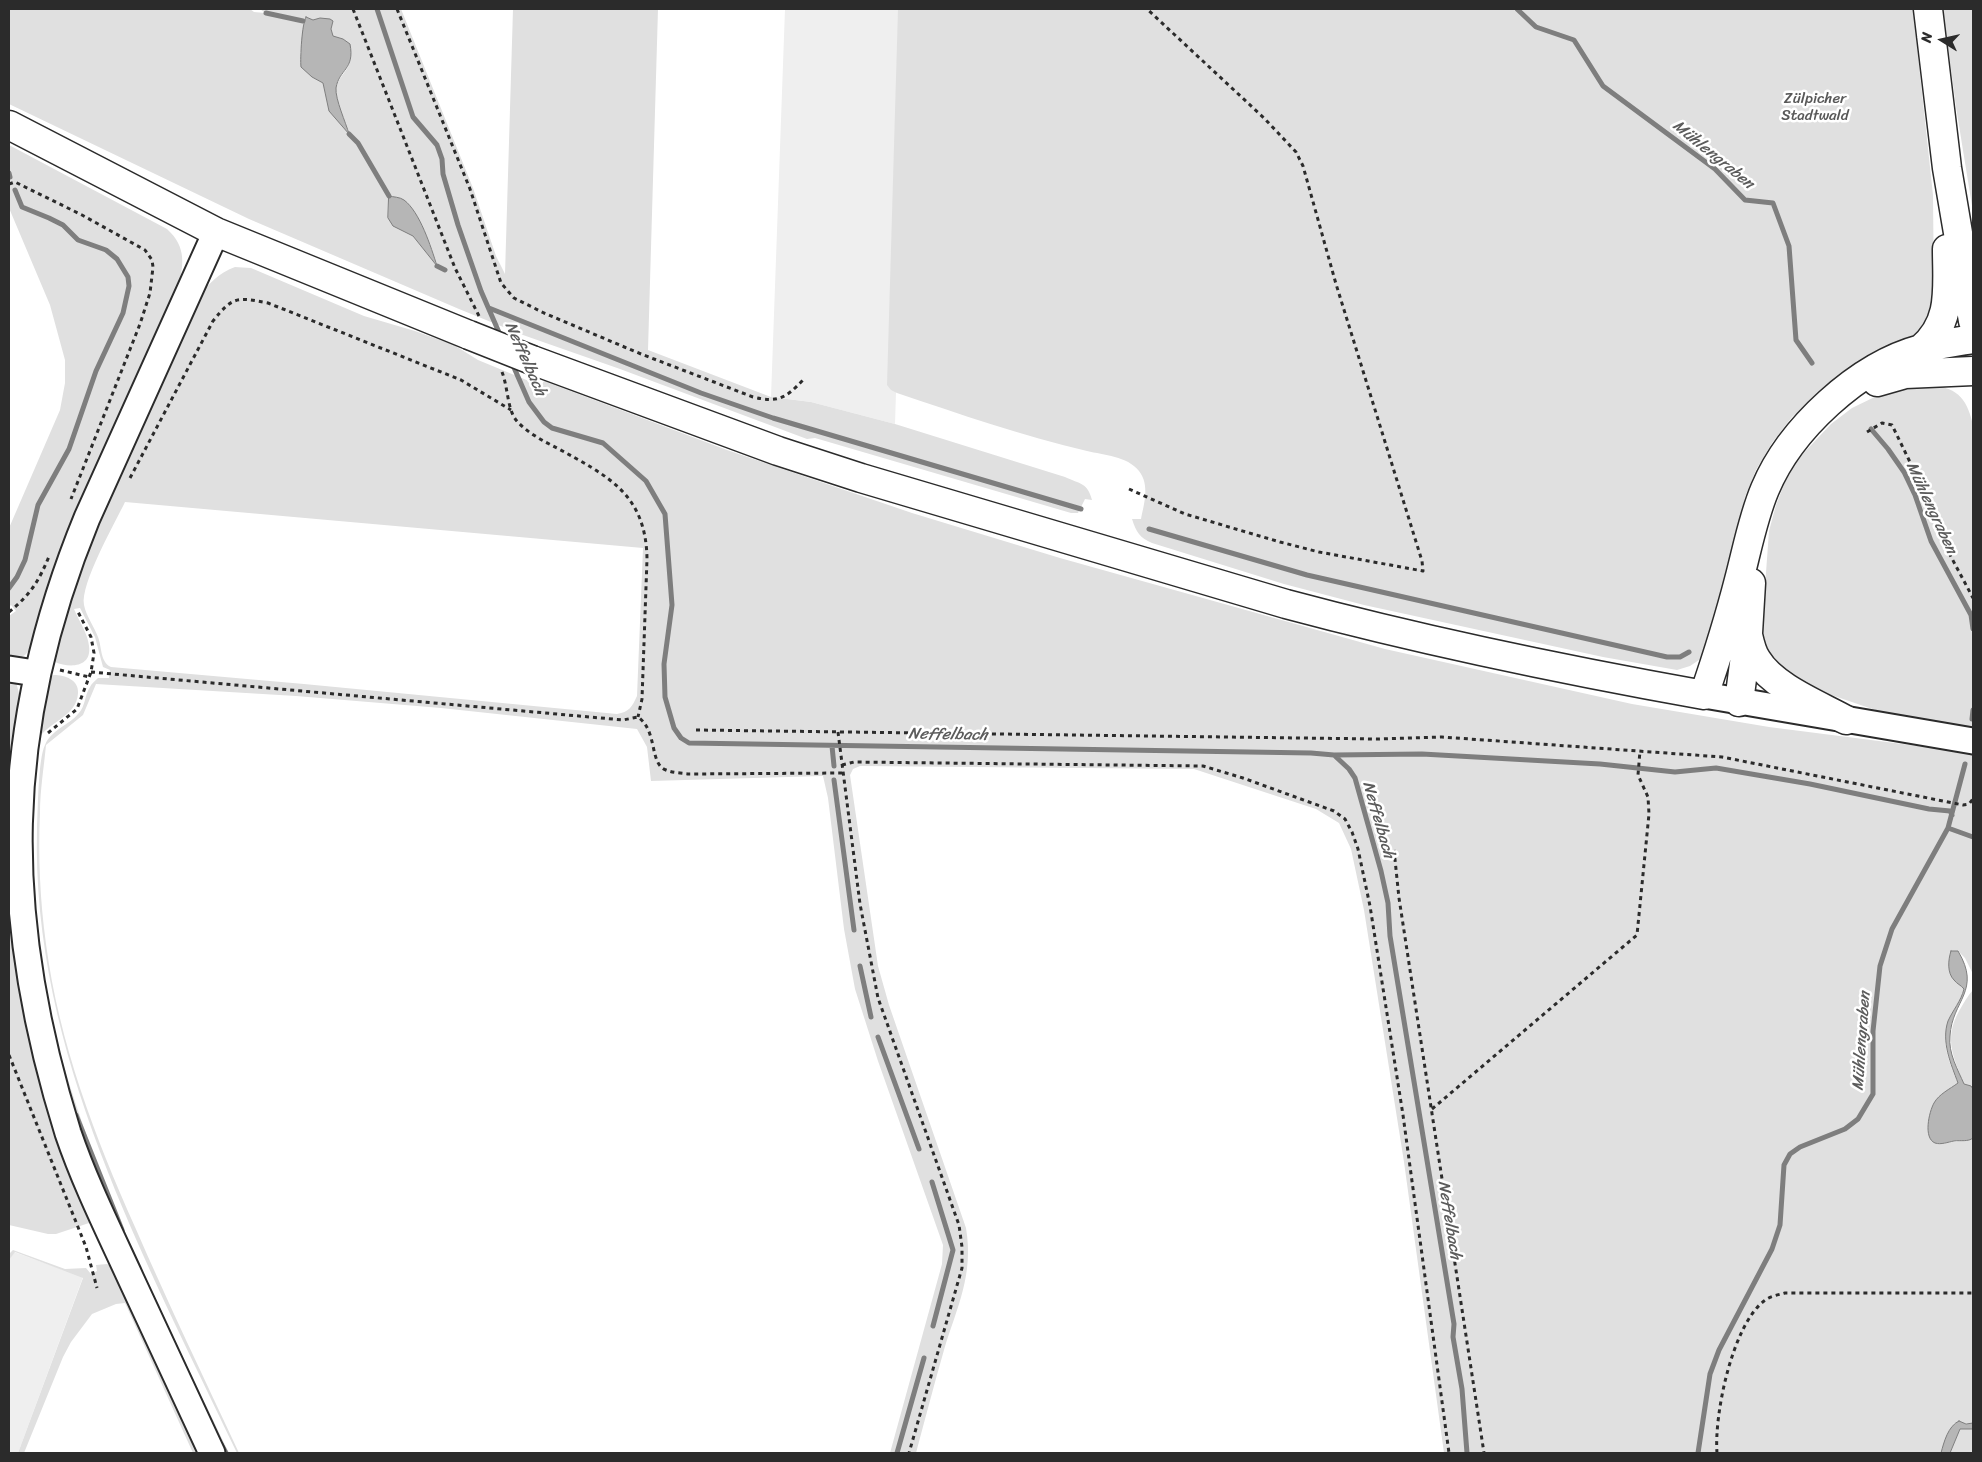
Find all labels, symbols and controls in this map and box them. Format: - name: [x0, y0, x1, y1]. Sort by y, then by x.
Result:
- north arrow: [1917, 15, 1967, 65]
- text: N: [1914, 30, 1940, 44]
- park label: Zülpicher Stadtwald: [1781, 90, 1849, 125]
- water label: Mühlengraben: [1668, 116, 1758, 194]
- water label: Neffelbach: [500, 319, 550, 399]
- water label: Mühlengraben: [1901, 459, 1961, 557]
- water label: Neffelbach: [908, 725, 988, 745]
- water label: Neffelbach: [1358, 779, 1398, 861]
- water label: Mühlengraben: [1849, 991, 1875, 1091]
- water label: Neffelbach: [1433, 1179, 1465, 1261]

